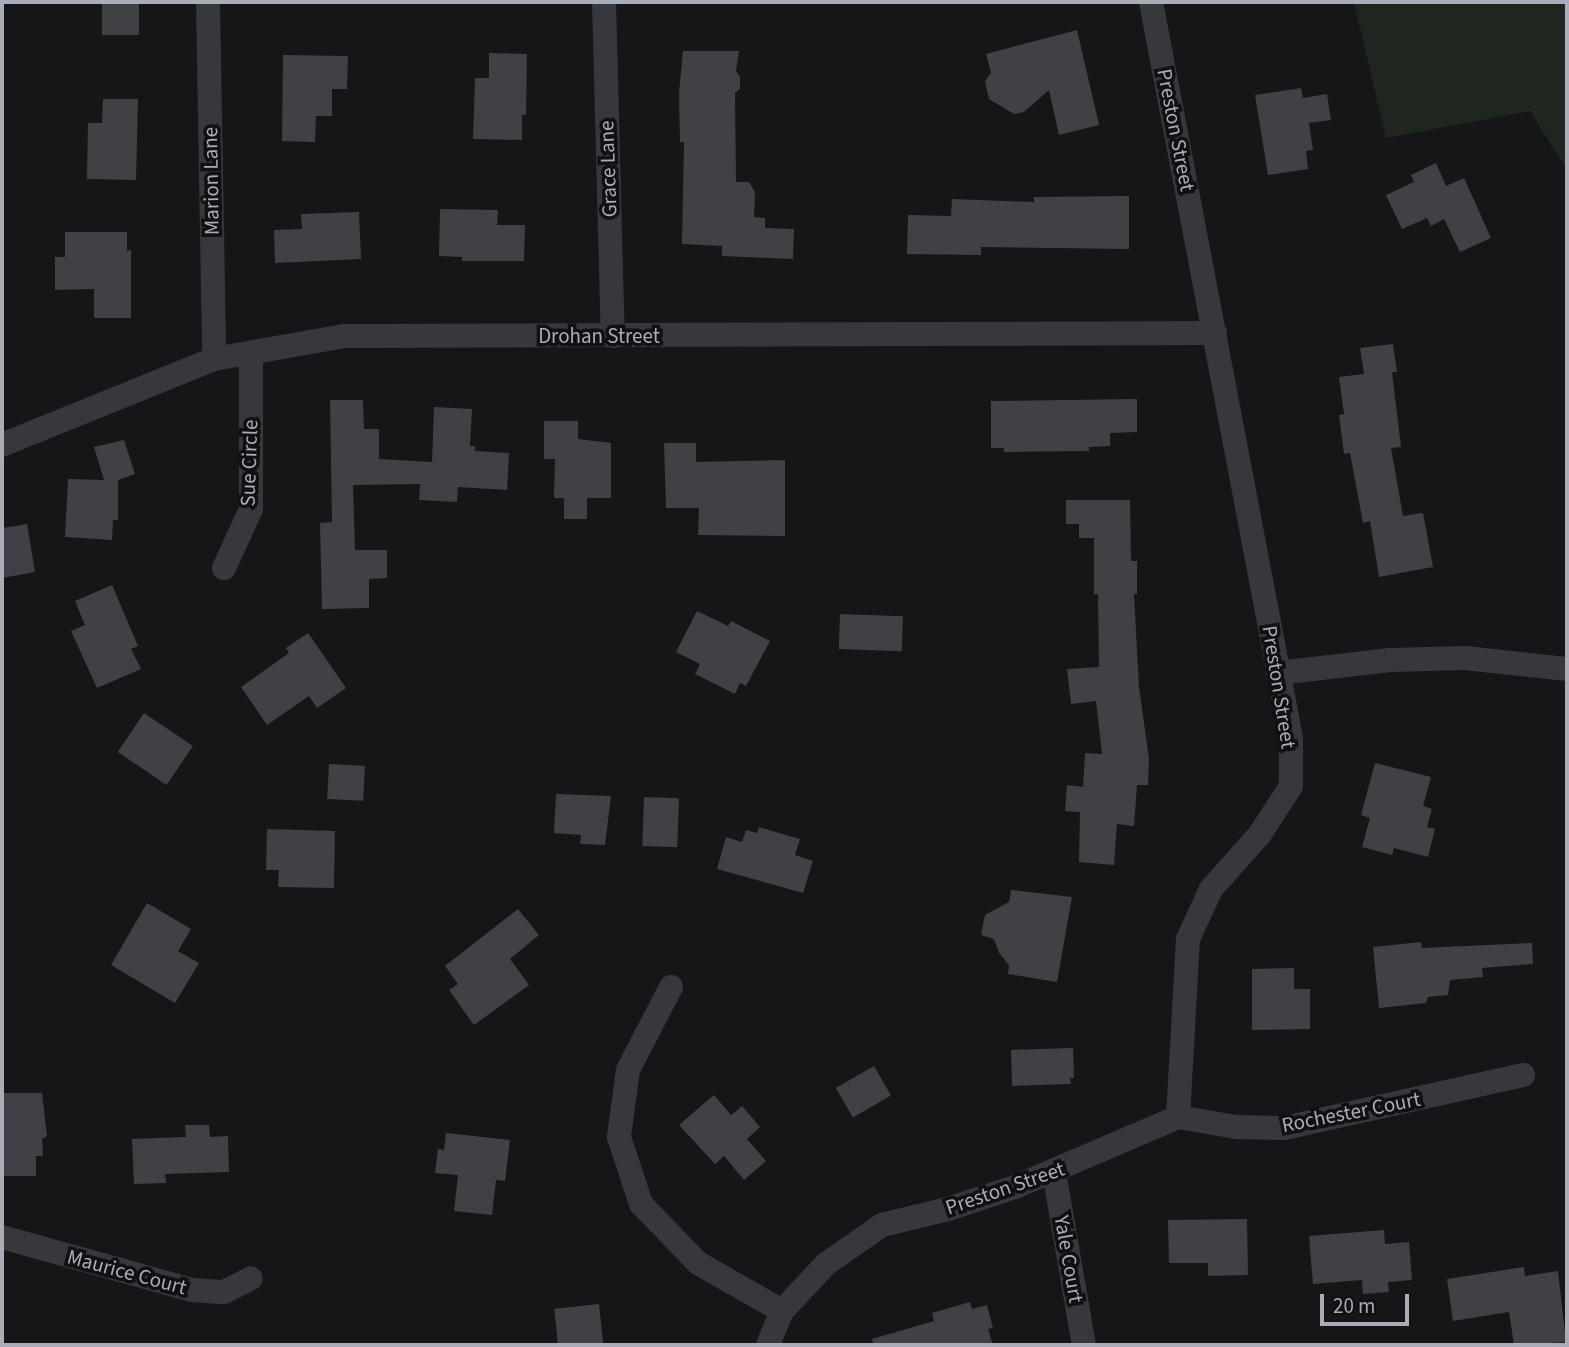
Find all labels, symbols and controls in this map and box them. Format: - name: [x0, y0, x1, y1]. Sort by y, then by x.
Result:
- street label: Preston Street: [1152, 67, 1200, 193]
- street label: Grace Lane: [594, 120, 622, 218]
- street label: Marion Lane: [197, 127, 225, 235]
- street label: Drohan Street: [538, 323, 660, 349]
- street label: Sue Circle: [235, 419, 263, 507]
- street label: Preston Street: [1257, 624, 1301, 750]
- street label: Rochester Court: [1279, 1086, 1423, 1138]
- street label: Preston Street: [942, 1156, 1068, 1220]
- street label: Yale Court: [1049, 1213, 1089, 1305]
- street label: Maurice Court: [64, 1244, 190, 1300]
- scale bar: [1324, 1280, 1413, 1324]
- text: 20 m: [1333, 1291, 1375, 1321]

